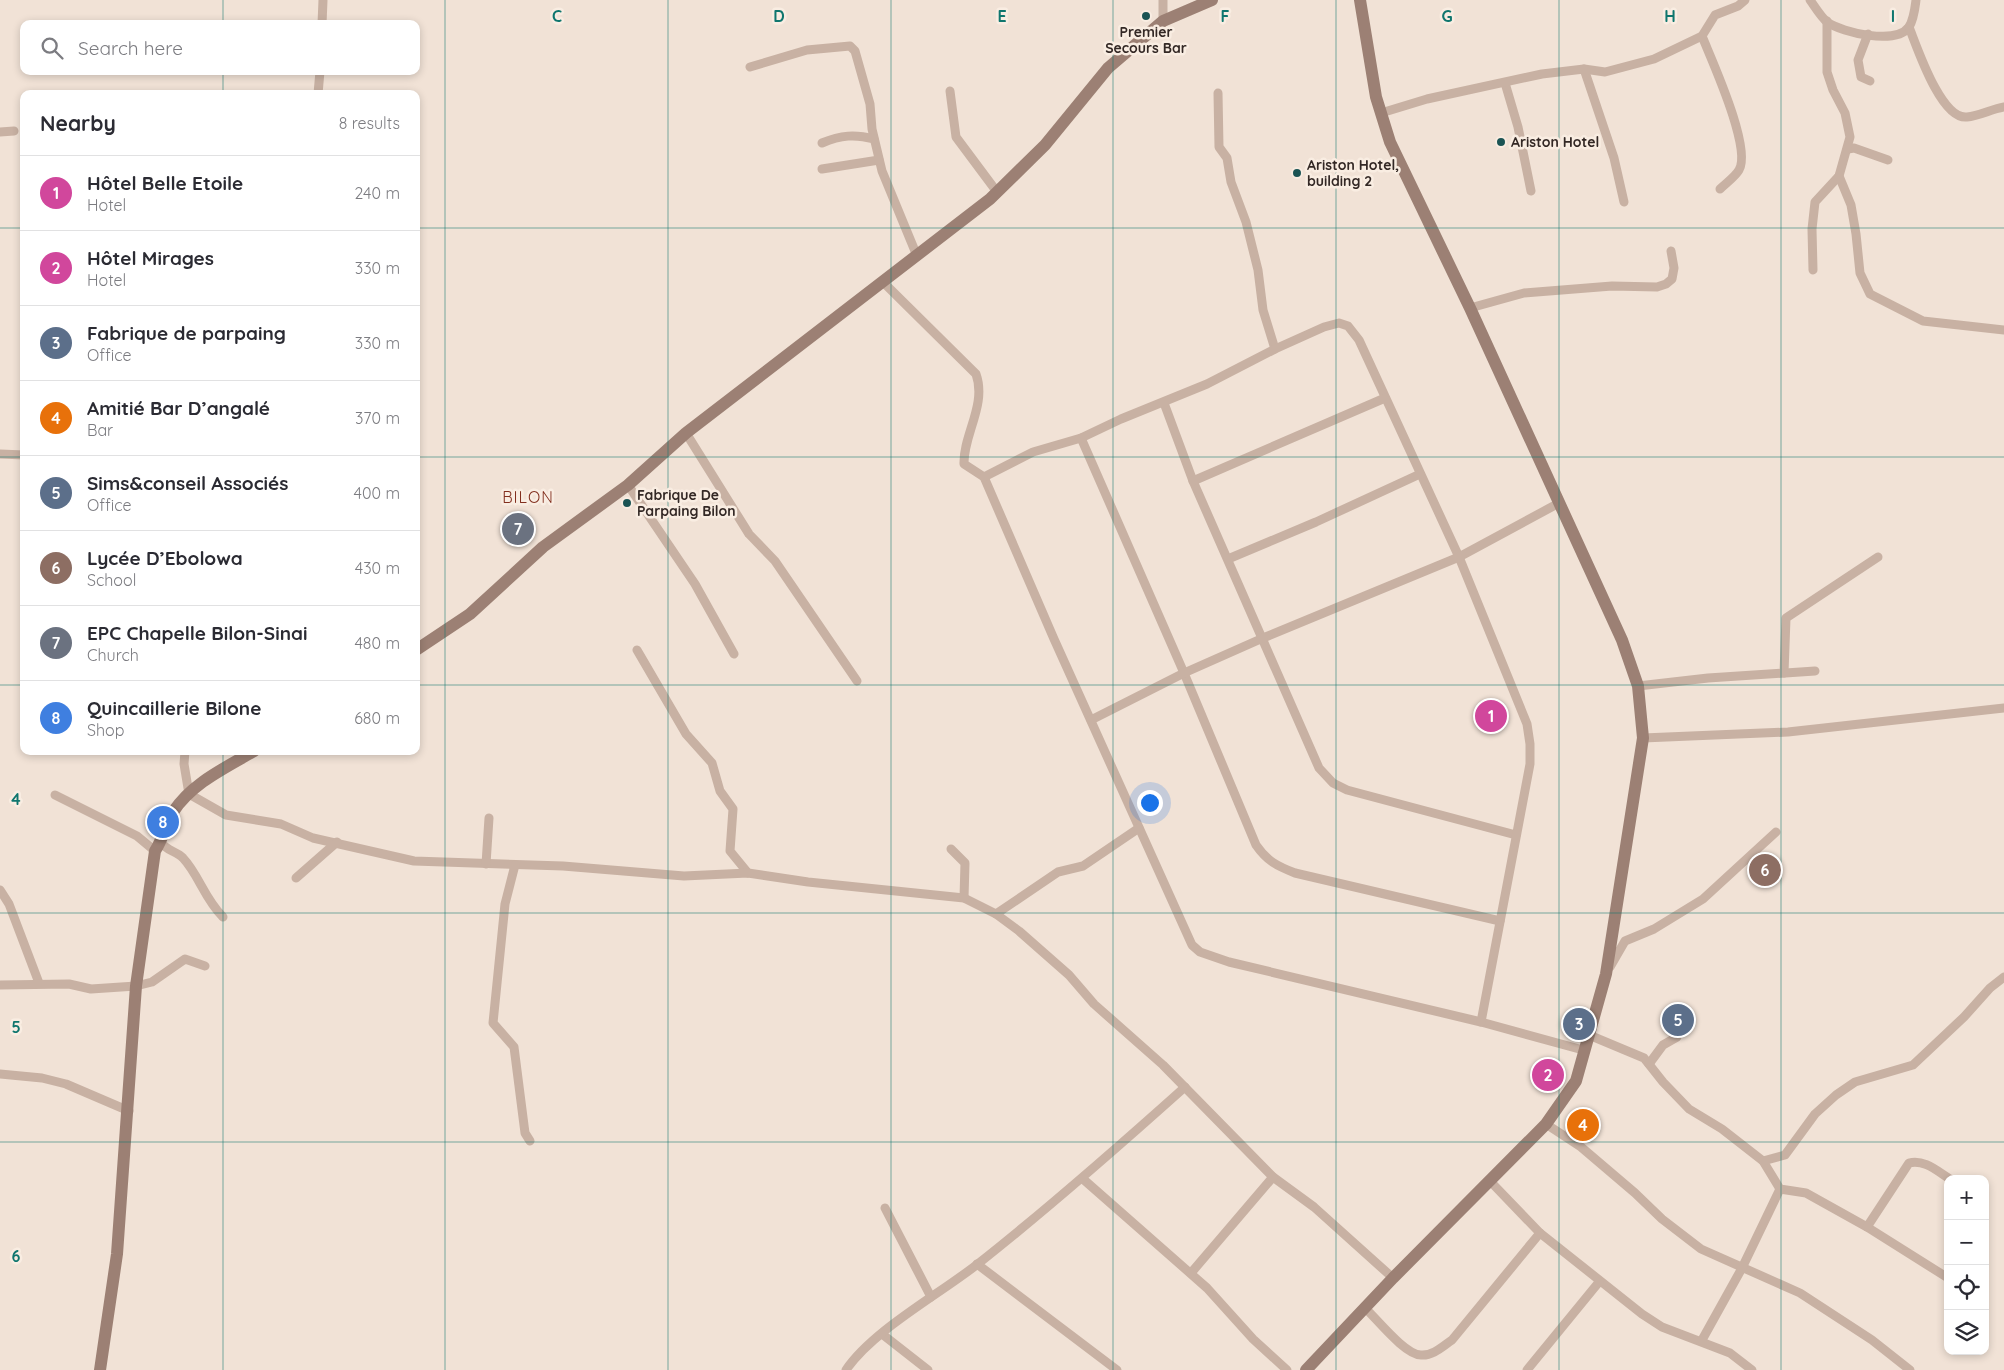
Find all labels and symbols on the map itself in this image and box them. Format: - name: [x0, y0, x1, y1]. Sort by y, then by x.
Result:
- text: C: [552, 6, 562, 26]
- text: D: [773, 6, 785, 26]
- text: E: [997, 6, 1007, 26]
- text: F: [1221, 6, 1230, 26]
- text: G: [1441, 6, 1453, 26]
- text: H: [1664, 6, 1676, 26]
- text: I: [1891, 6, 1895, 26]
- marker: Premier Secours Bar: [1140, 10, 1152, 22]
- place label: Premier Secours Bar: [1105, 23, 1187, 57]
- place label: Ariston Hotel: [1511, 133, 1599, 151]
- marker: Ariston Hotel: [1495, 136, 1507, 148]
- place label: Ariston Hotel, building 2: [1307, 156, 1399, 190]
- marker: Ariston Hotel, building 2: [1291, 167, 1303, 179]
- place label: Fabrique De Parpaing Bilon: [637, 486, 736, 520]
- district label: BILON: [502, 487, 554, 507]
- marker: Fabrique De Parpaing Bilon: [621, 497, 633, 509]
- pin: 7: [502, 510, 534, 548]
- pin: 1: [1475, 697, 1507, 735]
- text: 4: [11, 789, 21, 809]
- your location: [1137, 790, 1163, 816]
- pin: 8: [147, 803, 179, 841]
- pin: 6: [1749, 851, 1781, 889]
- pin: 5: [1662, 1001, 1694, 1039]
- pin: 3: [1563, 1005, 1595, 1043]
- text: 5: [11, 1017, 21, 1037]
- pin: 2: [1532, 1056, 1564, 1094]
- pin: 4: [1567, 1106, 1599, 1144]
- text: 6: [12, 1246, 21, 1266]

